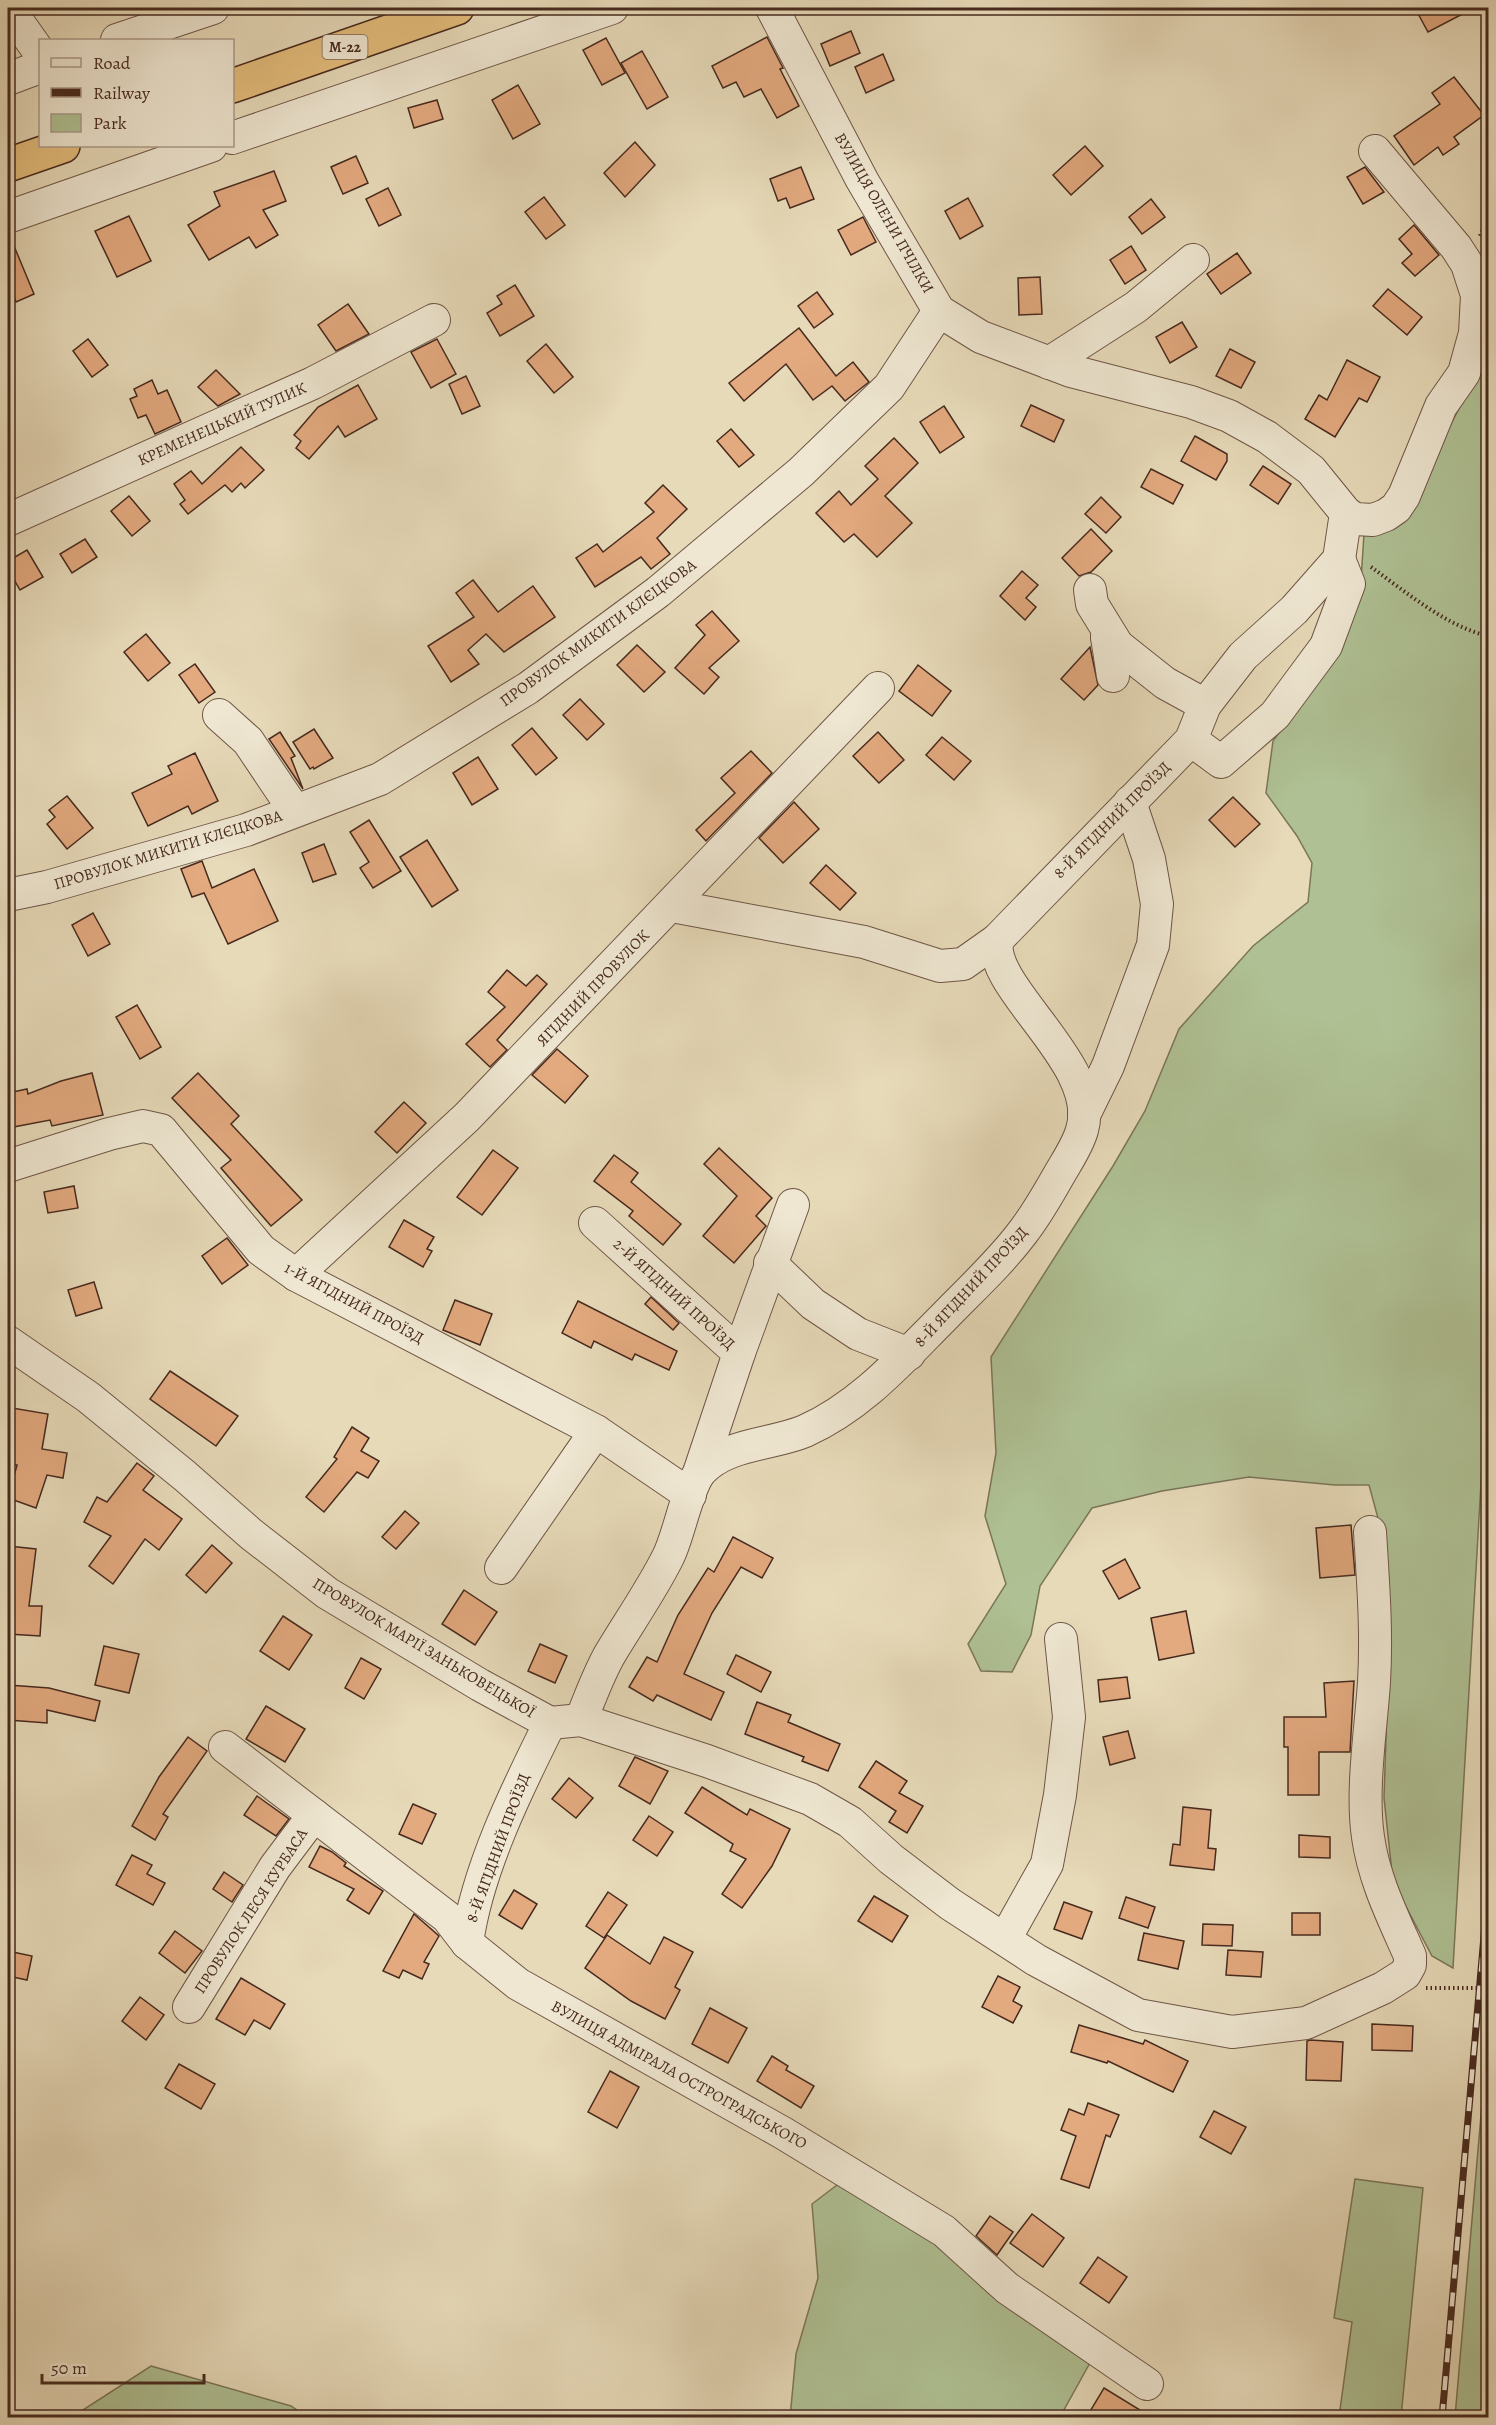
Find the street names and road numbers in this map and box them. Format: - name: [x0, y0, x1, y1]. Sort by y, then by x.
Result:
- road number: М-22: [322, 35, 368, 59]
- street label: ВУЛИЦЯ ОЛЕНИ ПЧІЛКИ: [829, 129, 939, 297]
- street label: КРЕМЕНЕЦЬКИЙ ТУПИК: [134, 377, 310, 471]
- street label: ПРОВУЛОК МИКИТИ КЛЄЦКОВА: [495, 554, 701, 712]
- street label: 8-Й ЯГІДНИЙ ПРОЇЗД: [1049, 757, 1175, 883]
- street label: ПРОВУЛОК МИКИТИ КЛЄЦКОВА: [51, 804, 286, 895]
- street label: ЯГІДНИЙ ПРОВУЛОК: [532, 924, 655, 1051]
- street label: 8-Й ЯГІДНИЙ ПРОЇЗД: [909, 1222, 1033, 1352]
- street label: 2-Й ЯГІДНИЙ ПРОЇЗД: [608, 1233, 740, 1355]
- street label: 1-Й ЯГІДНИЙ ПРОЇЗД: [280, 1257, 428, 1349]
- street label: ПРОВУЛОК МАРІЇ ЗАНЬКОВЕЦЬКОЇ: [308, 1573, 540, 1723]
- street label: 8-Й ЯГІДНИЙ ПРОЇЗД: [461, 1770, 535, 1926]
- street label: ПРОВУЛОК ЛЕСЯ КУРБАСА: [189, 1823, 313, 1998]
- street label: ВУЛИЦЯ АДМІРАЛА ОСТРОГРАДСЬКОГО: [547, 1995, 811, 2155]

